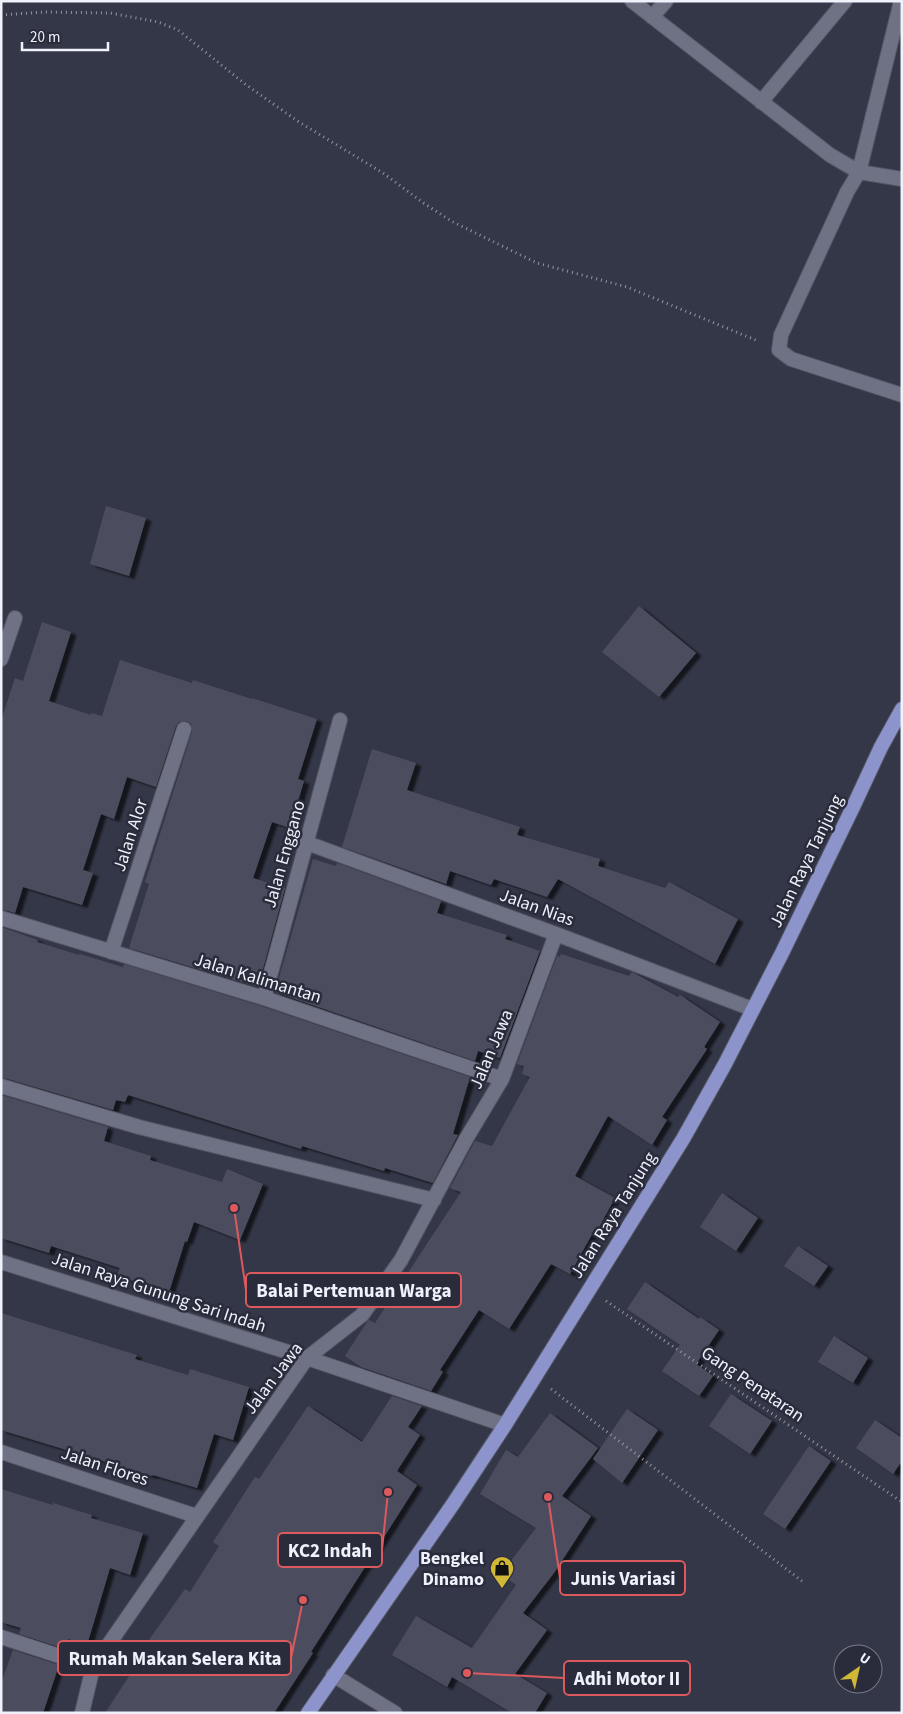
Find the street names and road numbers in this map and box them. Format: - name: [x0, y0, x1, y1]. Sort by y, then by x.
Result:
- street label: Jalan Raya Tanjung: [763, 790, 850, 932]
- street label: Jalan Alor: [107, 795, 154, 875]
- street label: Jalan Enggano: [257, 798, 312, 911]
- street label: Jalan Nias: [496, 882, 578, 932]
- street label: Jalan Kalimantan: [191, 947, 325, 1010]
- street label: Jalan Jawa: [463, 1005, 519, 1093]
- street label: Jalan Raya Tanjung: [564, 1147, 662, 1283]
- street label: Jalan Raya Gunung Sari Indah: [48, 1246, 269, 1339]
- street label: Jalan Jawa: [238, 1337, 309, 1420]
- street label: Gang Penataran: [696, 1341, 809, 1428]
- street label: Jalan Flores: [58, 1441, 152, 1492]

